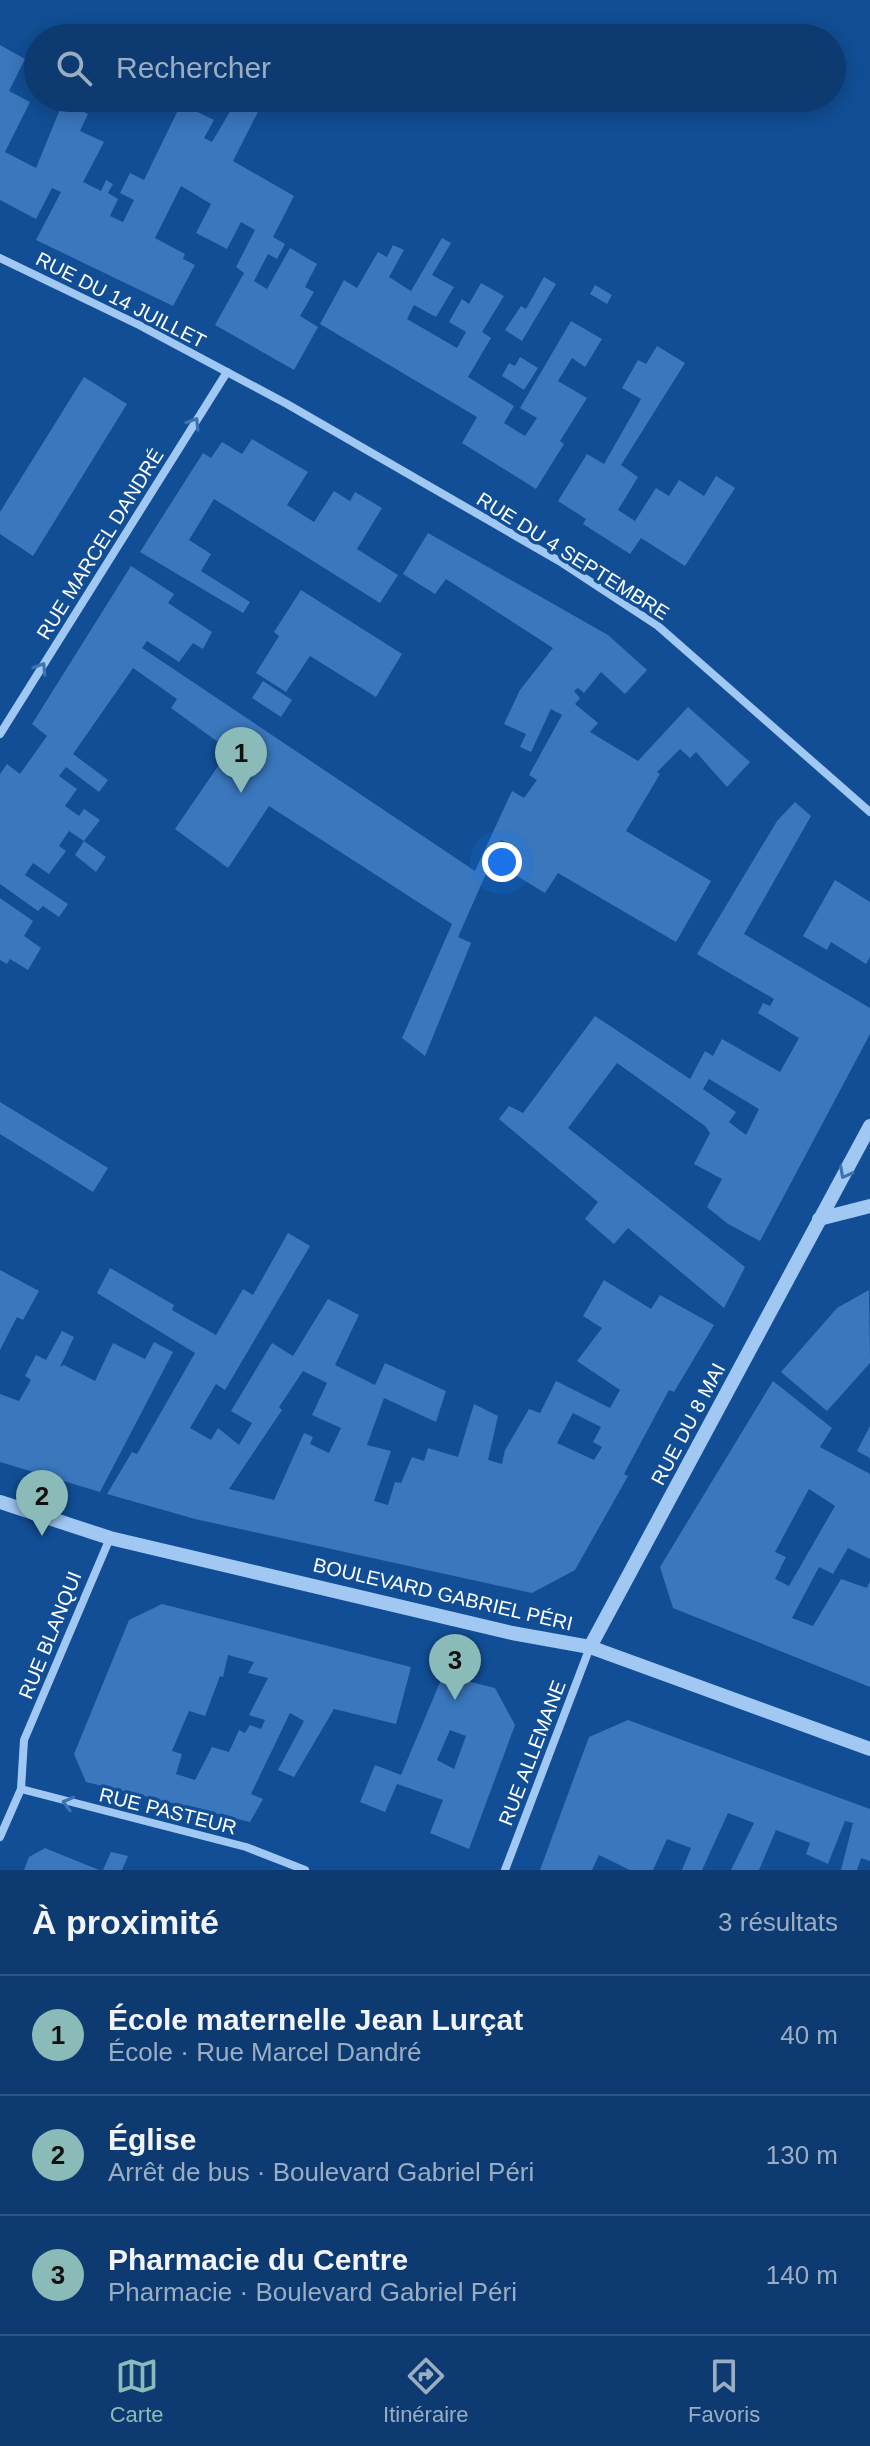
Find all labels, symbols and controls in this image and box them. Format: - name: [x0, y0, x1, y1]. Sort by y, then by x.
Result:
- search box: [24, 24, 846, 112]
- icon: search: [52, 46, 96, 90]
- text: Rechercher: [116, 51, 271, 84]
- street label: RUE DU 14 JUILLET: [32, 248, 210, 352]
- one-way arrow: [184, 417, 199, 432]
- street label: RUE MARCEL DANDRÉ: [32, 445, 168, 643]
- street label: RUE DU 4 SEPTEMBRE: [473, 488, 673, 624]
- one-way arrow: [32, 662, 47, 677]
- pin: 1: [215, 727, 267, 793]
- your location: [482, 842, 522, 882]
- one-way arrow: [839, 1164, 854, 1179]
- street label: RUE DU 8 MAI: [647, 1359, 729, 1489]
- pin: 2: [16, 1470, 68, 1536]
- street label: BOULEVARD GABRIEL PÉRI: [311, 1553, 575, 1635]
- street label: RUE BLANQUI: [14, 1568, 86, 1702]
- pin: 3: [429, 1634, 481, 1700]
- street label: RUE ALLEMANE: [494, 1677, 570, 1829]
- street label: RUE PASTEUR: [97, 1783, 239, 1839]
- one-way arrow: [62, 1795, 76, 1812]
- text: À proximité: [32, 1903, 219, 1941]
- text: 3 résultats: [718, 1907, 838, 1937]
- text: École maternelle Jean Lurçat: [108, 2003, 523, 2036]
- text: 1: [51, 2020, 65, 2050]
- text: 40 m: [780, 2020, 838, 2050]
- text: École · Rue Marcel Dandré: [108, 2037, 422, 2067]
- text: Église: [108, 2123, 196, 2156]
- text: 2: [51, 2140, 65, 2170]
- text: 130 m: [766, 2140, 838, 2170]
- text: Arrêt de bus · Boulevard Gabriel Péri: [108, 2157, 534, 2187]
- text: Pharmacie du Centre: [108, 2243, 408, 2276]
- text: 3: [51, 2260, 65, 2290]
- text: 140 m: [766, 2260, 838, 2290]
- text: Pharmacie · Boulevard Gabriel Péri: [108, 2277, 517, 2307]
- tab: Carte: [110, 2354, 164, 2428]
- tab: Itinéraire: [383, 2354, 469, 2428]
- tab: Favoris: [688, 2354, 760, 2428]

